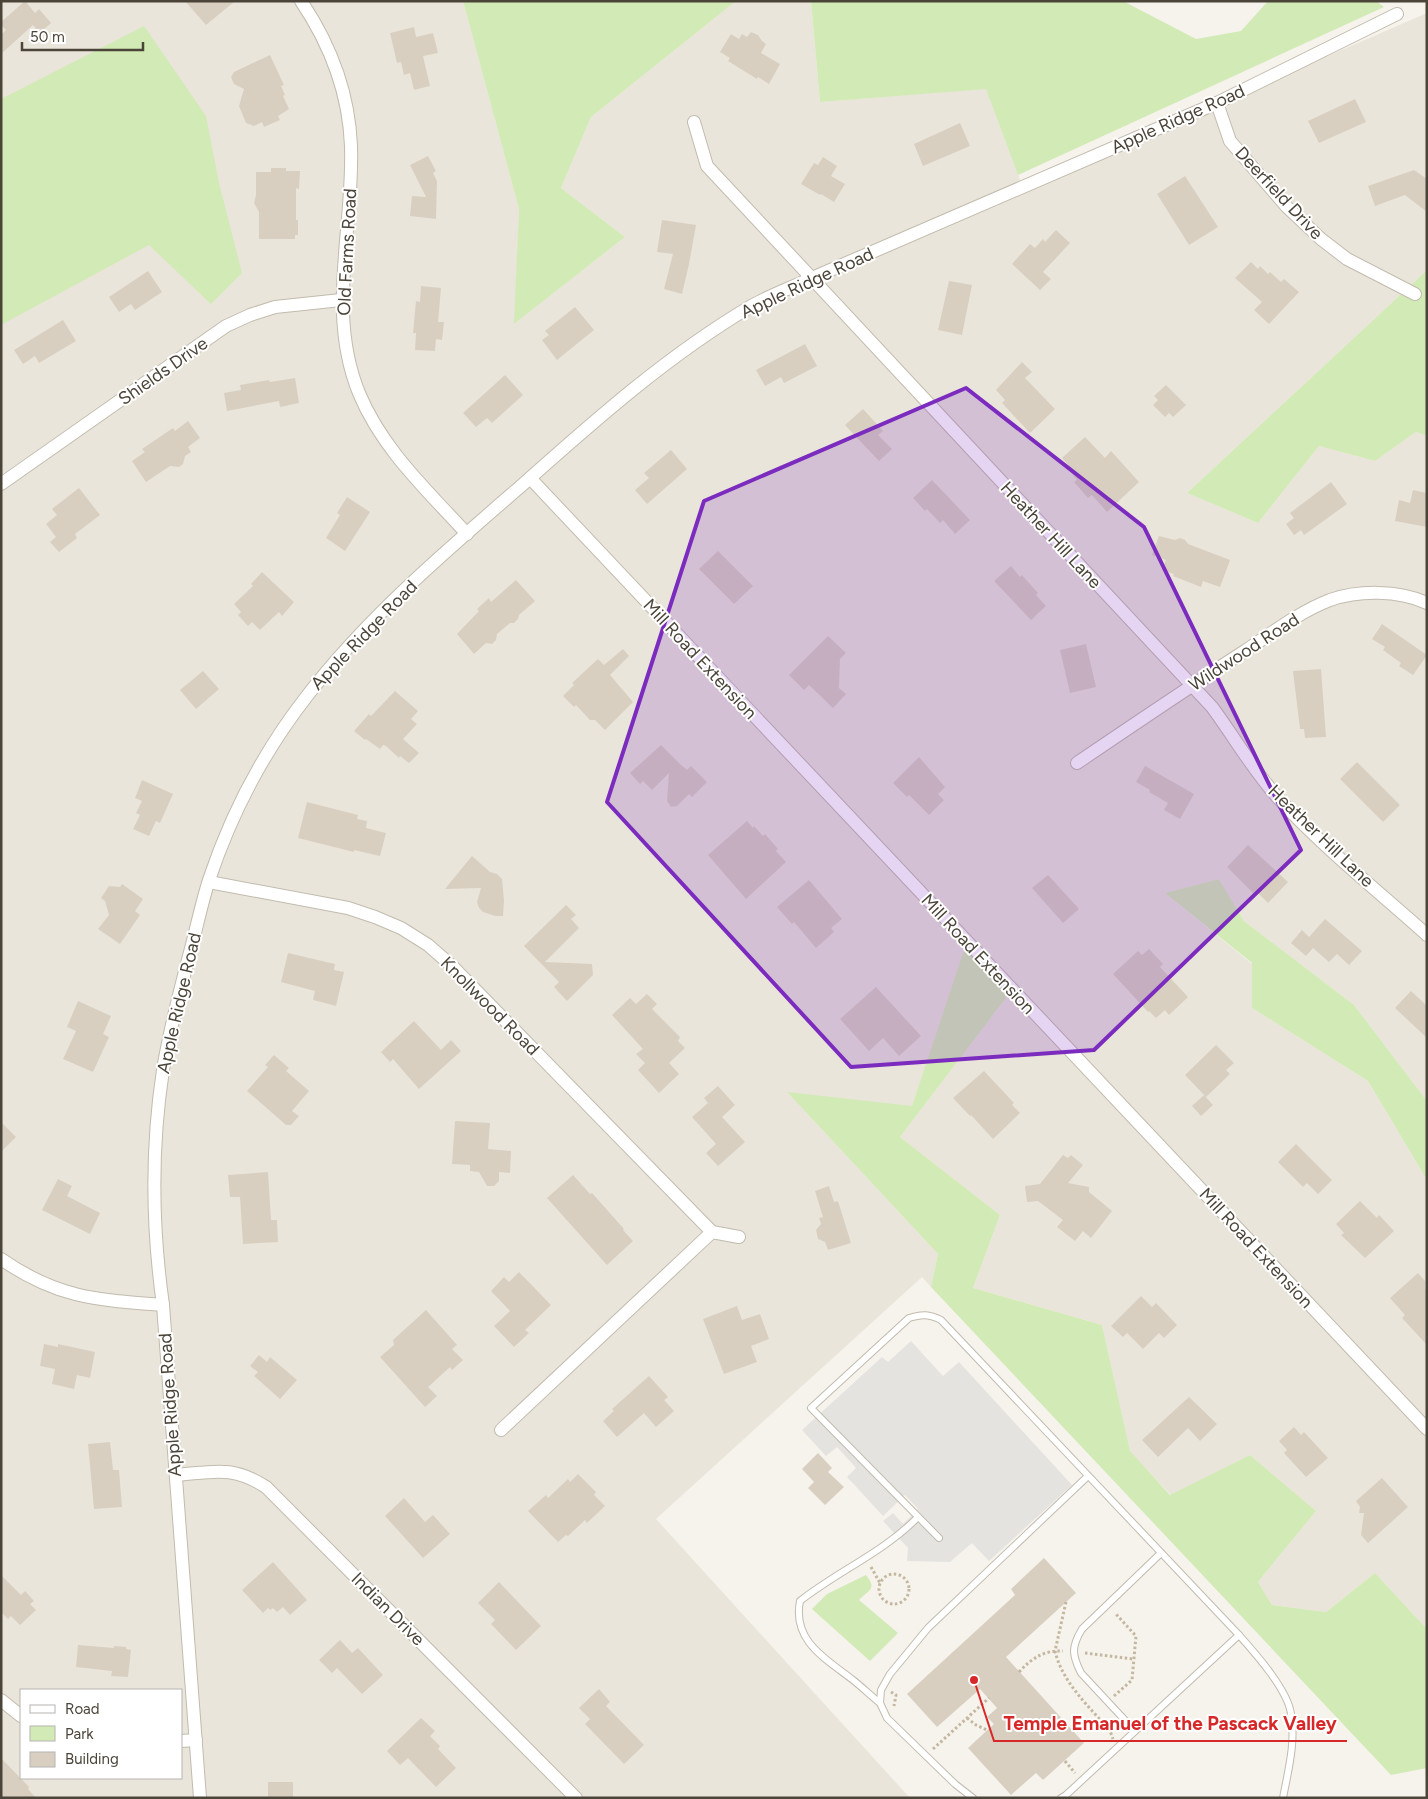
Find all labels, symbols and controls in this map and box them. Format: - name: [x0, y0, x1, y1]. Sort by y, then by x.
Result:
- scale bar: [22, 20, 144, 52]
- text: 50 m: [30, 28, 65, 46]
- street label: Apple Ridge Road: [1108, 80, 1248, 158]
- street label: Deerfield Drive: [1230, 142, 1328, 244]
- street label: Old Farms Road: [333, 188, 361, 316]
- street label: Apple Ridge Road: [737, 243, 877, 323]
- street label: Shields Drive: [114, 332, 212, 410]
- street label: Heather Hill Lane: [996, 477, 1106, 593]
- street label: Apple Ridge Road: [306, 576, 422, 694]
- street label: Mill Road Extension: [639, 594, 761, 724]
- street label: Wildwood Road: [1185, 608, 1303, 696]
- street label: Heather Hill Lane: [1264, 780, 1378, 892]
- street label: Mill Road Extension: [917, 889, 1039, 1019]
- street label: Apple Ridge Road: [152, 930, 206, 1076]
- street label: Knollwood Road: [436, 952, 544, 1060]
- street label: Mill Road Extension: [1195, 1183, 1317, 1313]
- street label: Apple Ridge Road: [154, 1332, 186, 1478]
- street label: Indian Drive: [347, 1568, 429, 1650]
- legend: [20, 1689, 182, 1779]
- text: Road: [65, 1700, 100, 1718]
- callout: Temple Emanuel of the Pascack Valley: [994, 1707, 1347, 1741]
- text: Temple Emanuel of the Pascack Valley: [1003, 1712, 1337, 1735]
- text: Park: [65, 1725, 94, 1743]
- text: Building: [65, 1750, 119, 1768]

